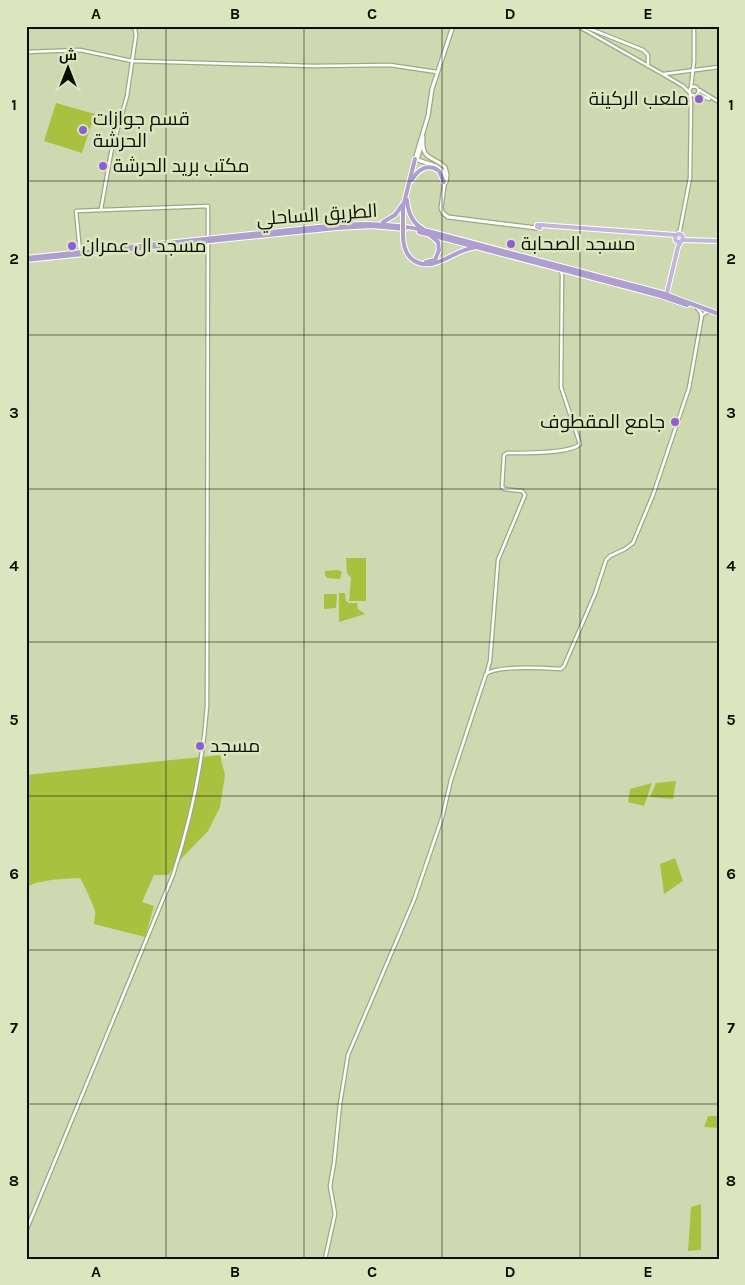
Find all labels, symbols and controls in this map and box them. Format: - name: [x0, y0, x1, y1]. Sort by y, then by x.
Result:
- text: A: [91, 4, 101, 23]
- text: B: [230, 4, 240, 23]
- text: C: [367, 4, 377, 23]
- text: D: [505, 4, 516, 23]
- text: E: [643, 4, 653, 23]
- north arrow: [42, 42, 92, 92]
- text: ش: [59, 47, 77, 64]
- place label: ملعب الركينة: [589, 88, 689, 110]
- marker: ملعب الركينة: [693, 93, 705, 105]
- text: 1: [11, 95, 17, 114]
- text: 1: [728, 95, 734, 114]
- place label: قسم جوازات الحرشة: [93, 108, 190, 152]
- marker: قسم جوازات الحرشة: [77, 124, 89, 136]
- place label: مكتب بريد الحرشة: [113, 155, 250, 177]
- marker: مكتب بريد الحرشة: [97, 160, 109, 172]
- street label: الطريق الساحلي: [256, 200, 378, 233]
- place label: مسجد الصحابة: [521, 233, 635, 255]
- place label: مسجد ال عمران: [82, 235, 207, 257]
- marker: مسجد الصحابة: [505, 238, 517, 250]
- marker: مسجد ال عمران: [66, 240, 78, 252]
- text: 2: [9, 249, 19, 268]
- text: 2: [726, 249, 736, 268]
- text: 3: [9, 403, 19, 422]
- text: 3: [726, 403, 736, 422]
- place label: جامع المقطوف: [540, 411, 665, 435]
- marker: جامع المقطوف: [669, 416, 681, 428]
- text: 4: [9, 556, 19, 575]
- text: 4: [726, 556, 736, 575]
- text: 5: [9, 710, 19, 729]
- text: 5: [726, 710, 736, 729]
- place label: مسجد: [210, 735, 260, 757]
- marker: مسجد: [194, 740, 206, 752]
- text: 6: [9, 864, 19, 883]
- text: 6: [726, 864, 736, 883]
- text: 7: [10, 1018, 18, 1037]
- text: 7: [727, 1018, 735, 1037]
- text: 8: [9, 1171, 19, 1190]
- text: 8: [726, 1171, 736, 1190]
- text: A: [91, 1262, 101, 1281]
- text: B: [230, 1262, 240, 1281]
- text: C: [367, 1262, 377, 1281]
- text: D: [505, 1262, 516, 1281]
- text: E: [643, 1262, 653, 1281]

